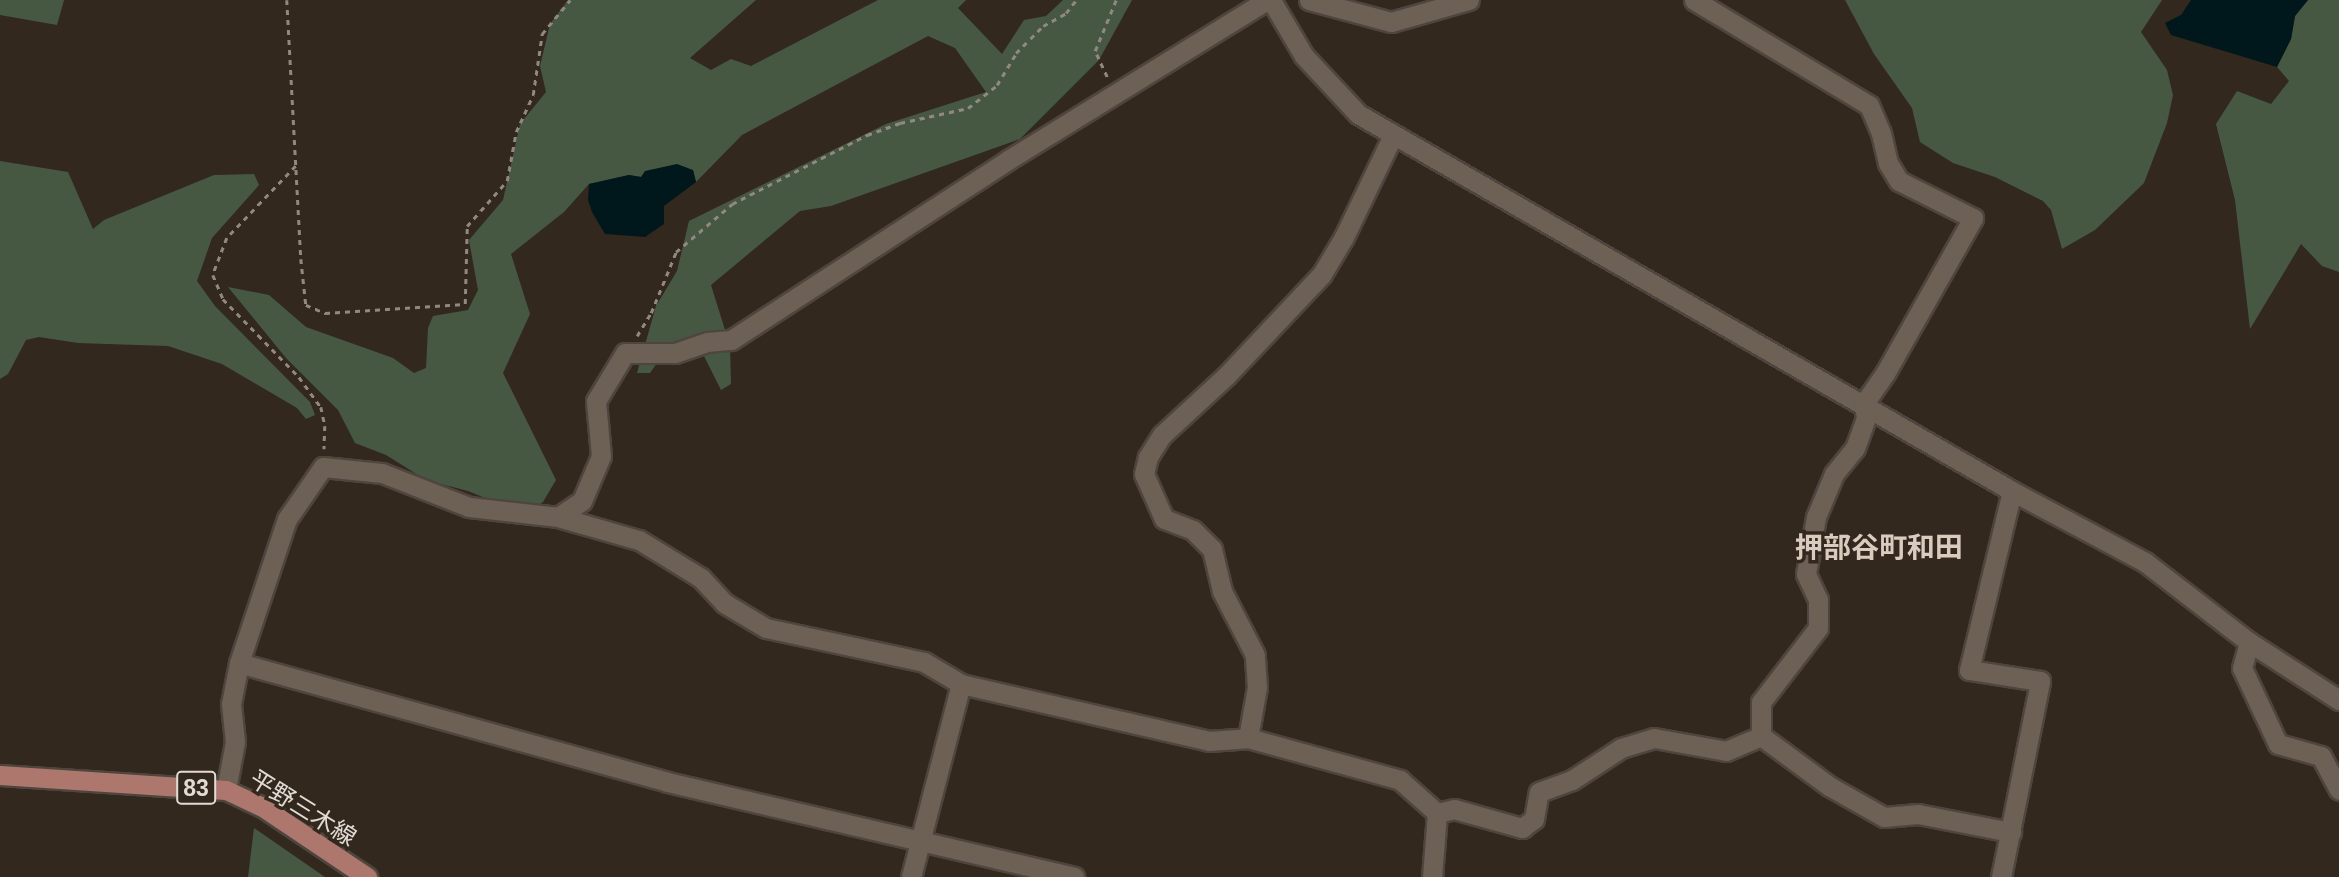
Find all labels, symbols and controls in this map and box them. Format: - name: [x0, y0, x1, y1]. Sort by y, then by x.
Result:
- district label: 押部谷町和田: [1795, 531, 1963, 565]
- street label: 平野三木線: [244, 764, 362, 852]
- road number: 83: [175, 768, 217, 808]

